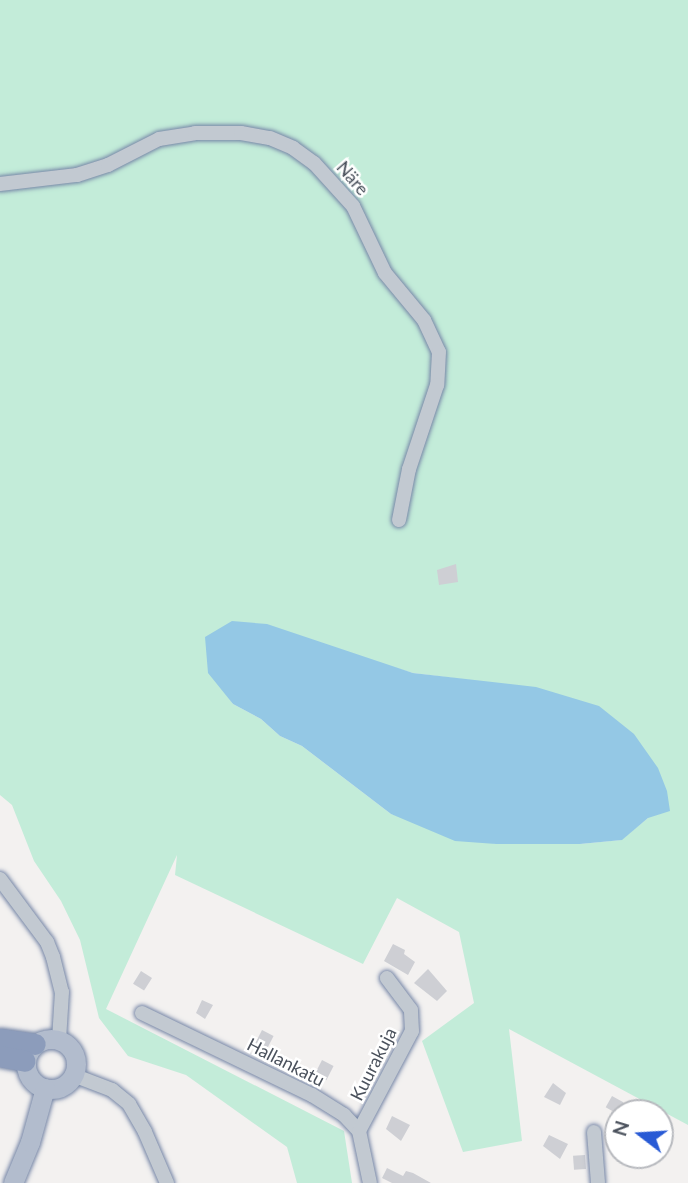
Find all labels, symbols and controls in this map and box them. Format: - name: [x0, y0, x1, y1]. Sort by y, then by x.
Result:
- street label: Näre: [332, 157, 374, 199]
- street label: Kuurakuja: [345, 1024, 401, 1104]
- street label: Hallankatu: [244, 1033, 328, 1091]
- north arrow: [604, 1099, 674, 1169]
- text: N: [607, 1118, 633, 1139]

